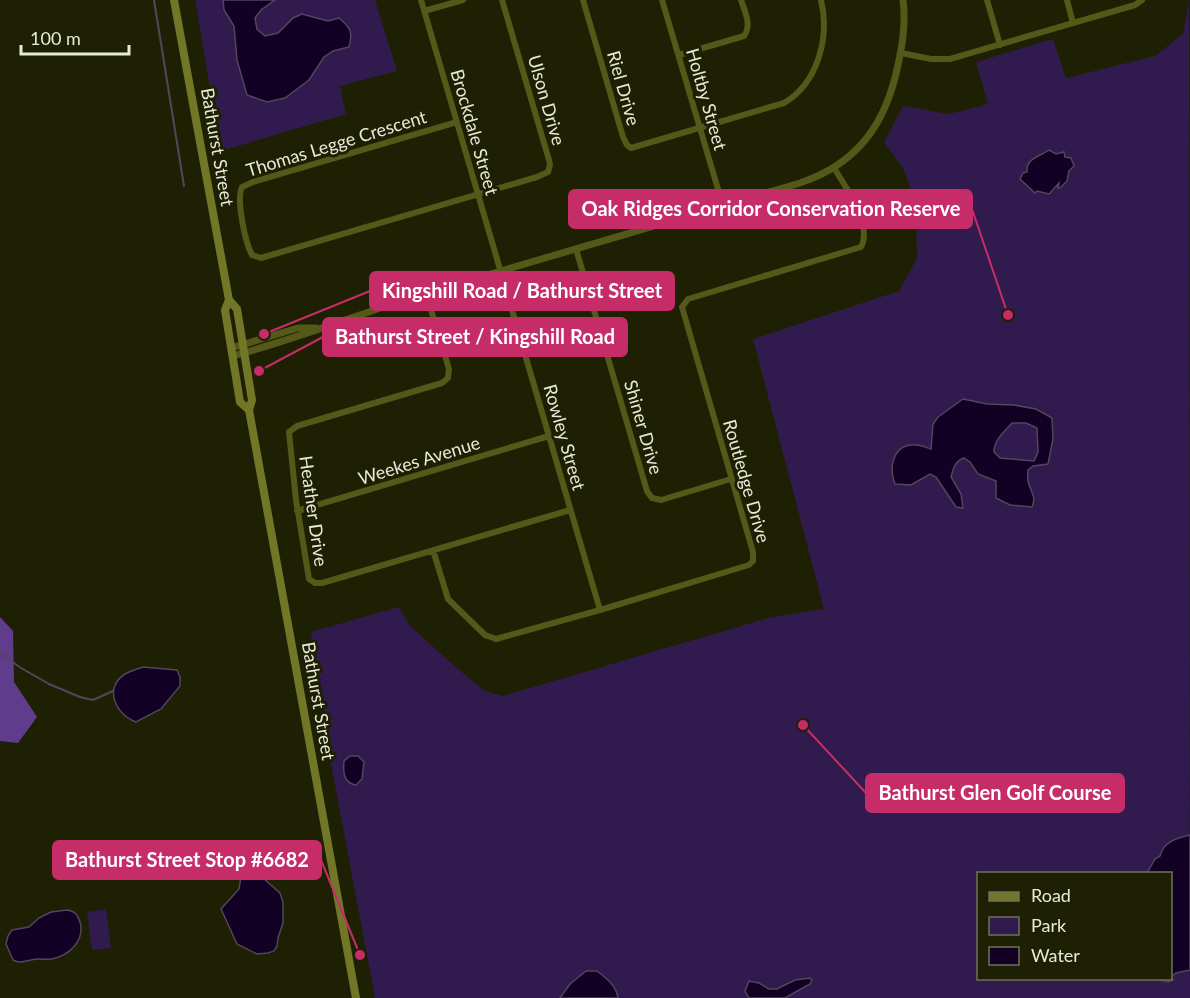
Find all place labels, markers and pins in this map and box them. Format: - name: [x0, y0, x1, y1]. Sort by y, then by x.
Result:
- callout: Oak Ridges Corridor Conservation Reserve: [569, 190, 972, 228]
- callout: Kingshill Road / Bathurst Street: [370, 272, 674, 310]
- callout: Bathurst Street / Kingshill Road: [323, 318, 627, 356]
- callout: Bathurst Glen Golf Course: [866, 774, 1124, 812]
- callout: Bathurst Street Stop #6682: [53, 841, 321, 879]

